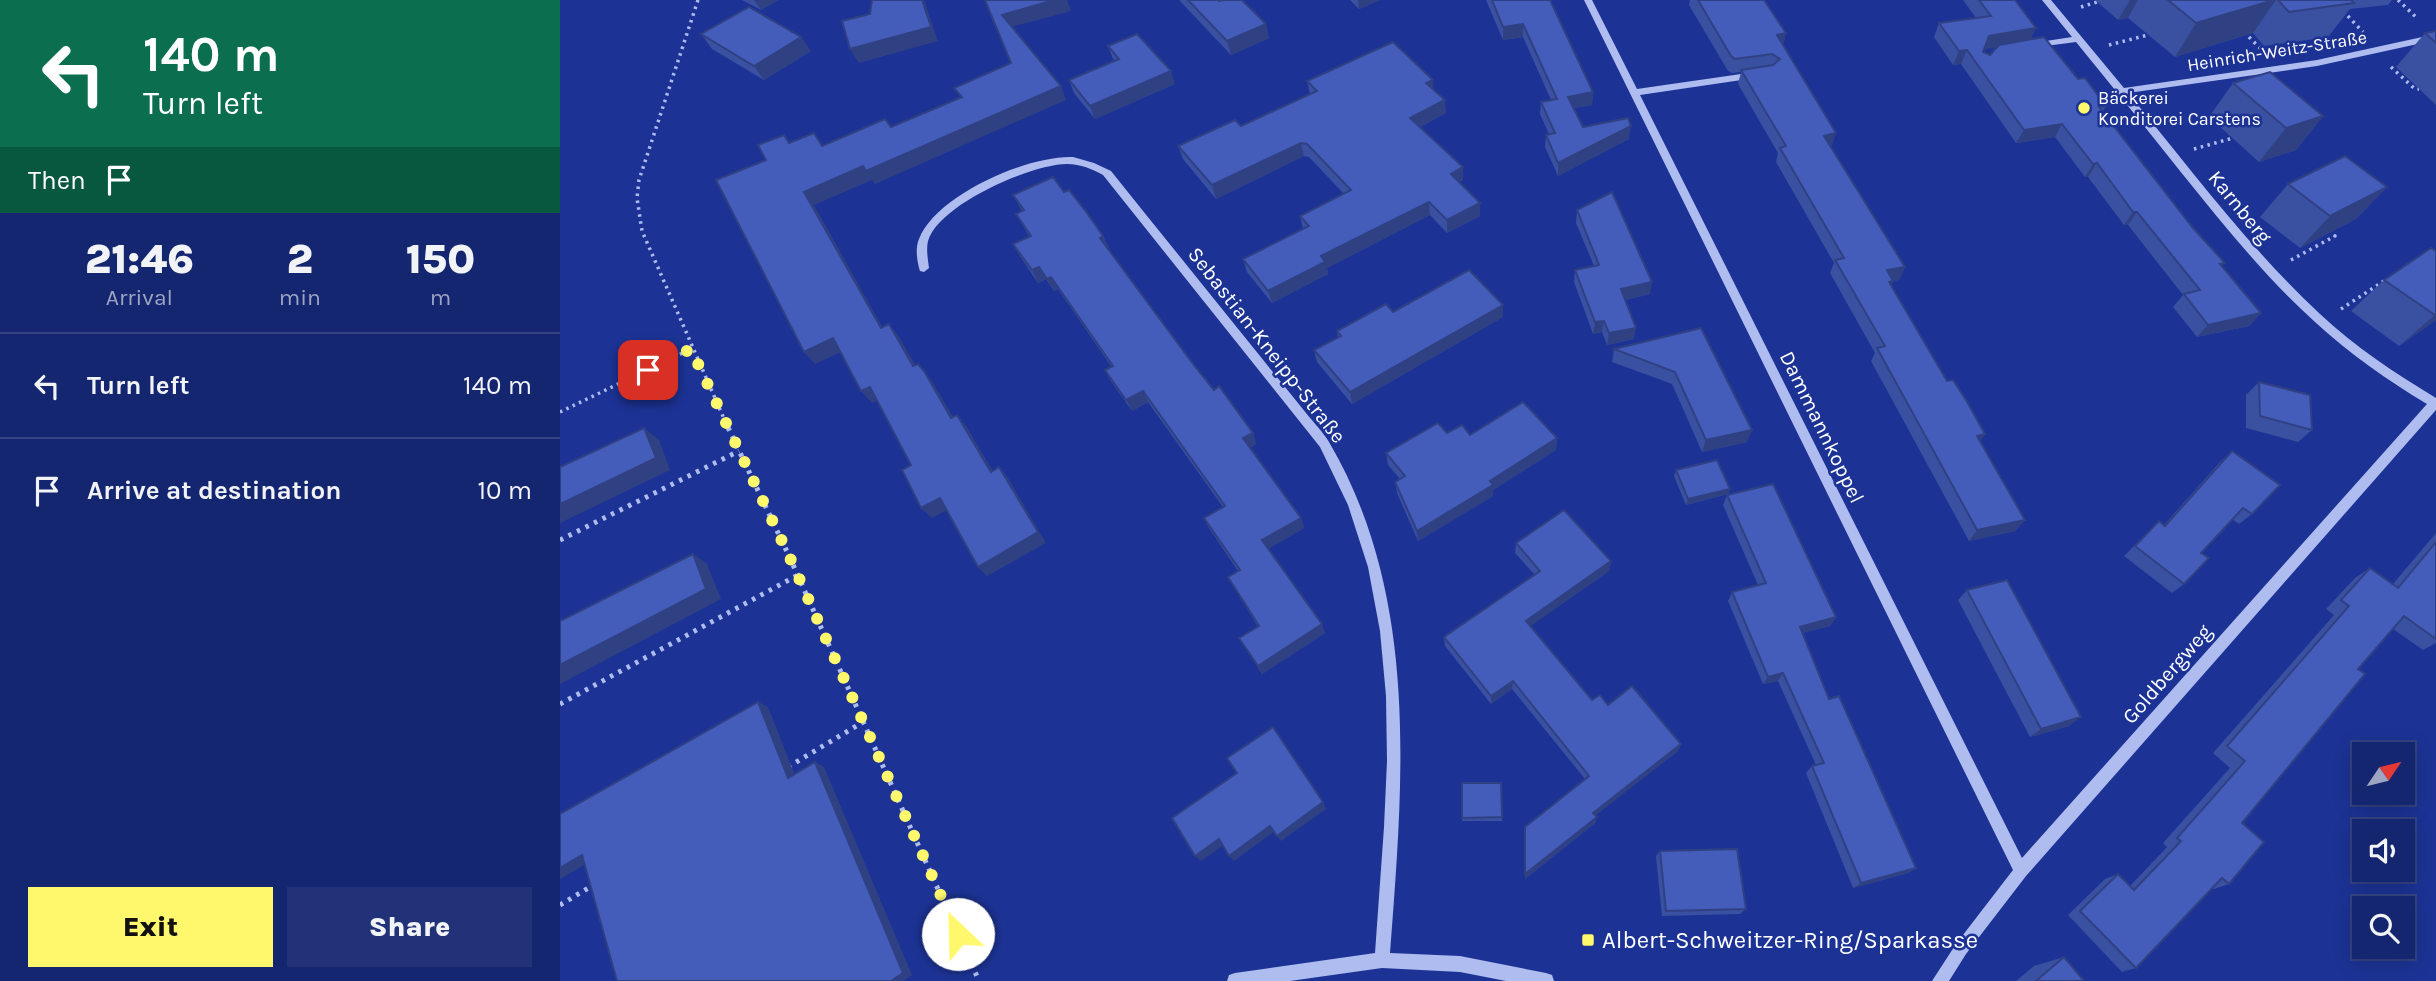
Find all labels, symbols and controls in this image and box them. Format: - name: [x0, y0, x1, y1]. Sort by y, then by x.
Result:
- text: 140 m: [143, 26, 280, 83]
- street label: Heinrich-Weitz-Straße: [2185, 26, 2369, 76]
- icon: left: [28, 28, 119, 119]
- text: Turn left: [143, 85, 263, 122]
- place label: Bäckerei Konditorei Carstens: [2098, 87, 2261, 130]
- marker: Bäckerei Konditorei Carstens: [2076, 100, 2092, 116]
- icon: arrive: [100, 161, 138, 199]
- text: Then: [28, 165, 86, 196]
- street label: Karnberg: [2203, 166, 2277, 248]
- text: 21:46: [85, 234, 194, 284]
- text: 2: [287, 234, 313, 284]
- text: 150: [406, 234, 475, 284]
- street label: Sebastian-Kneipp-Straße: [1183, 242, 1351, 448]
- text: Arrival: [106, 284, 173, 311]
- text: min: [279, 284, 321, 311]
- text: m: [430, 284, 451, 311]
- pin: [618, 340, 678, 400]
- street label: Dammannkoppel: [1775, 347, 1869, 507]
- icon: arrive: [629, 351, 667, 389]
- icon: left: [28, 367, 66, 405]
- text: Turn left: [87, 370, 189, 401]
- text: 140 m: [463, 370, 532, 401]
- icon: arrive: [28, 472, 66, 510]
- text: Arrive at destination: [87, 475, 341, 506]
- text: 10 m: [477, 475, 532, 506]
- street label: Goldbergweg: [2117, 619, 2217, 728]
- north arrow: [2352, 742, 2415, 805]
- map controls: [2352, 742, 2415, 959]
- button: sound: [2352, 819, 2415, 882]
- button: Exit: [28, 887, 273, 967]
- button: Share: [287, 887, 532, 967]
- button: search: [2352, 896, 2415, 959]
- position arrow: [921, 897, 995, 971]
- place label: Albert-Schweitzer-Ring/Sparkasse: [1602, 926, 1978, 954]
- marker: Albert-Schweitzer-Ring/Sparkasse: [1580, 932, 1596, 948]

